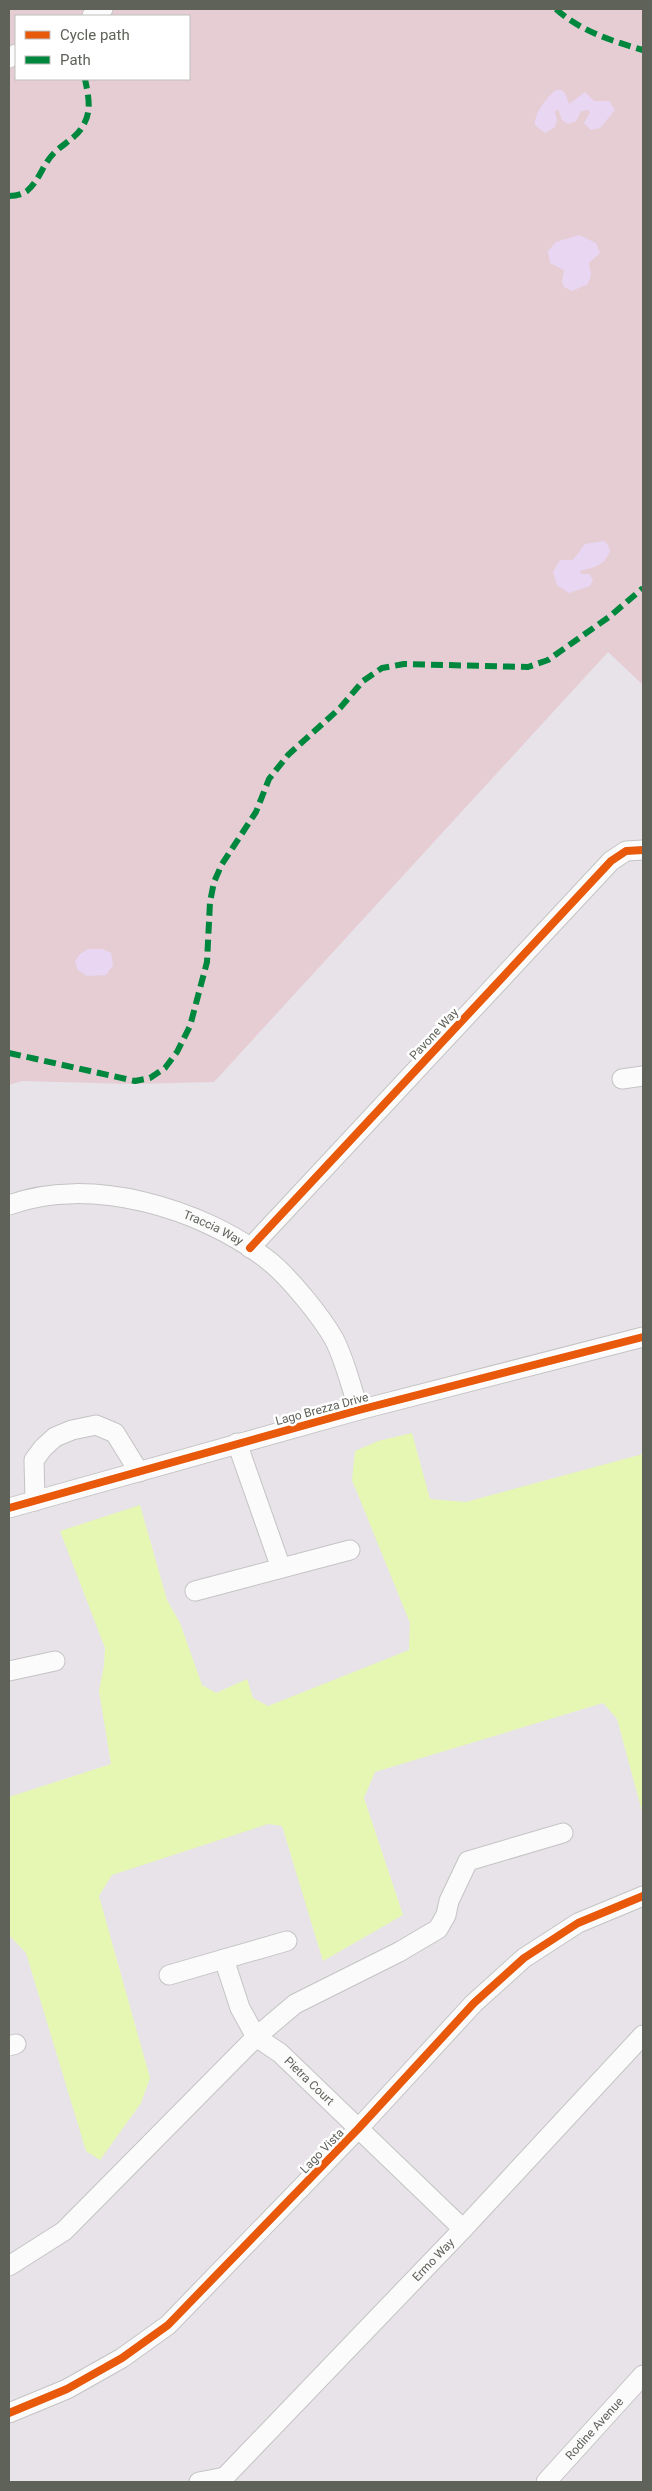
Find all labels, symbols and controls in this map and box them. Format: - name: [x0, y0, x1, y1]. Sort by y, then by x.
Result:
- legend: [15, 15, 190, 80]
- text: Cycle path: [60, 26, 130, 44]
- text: Path: [60, 51, 91, 69]
- street label: Pavone Way: [407, 1005, 462, 1063]
- street label: Traccia Way: [181, 1207, 246, 1248]
- street label: Lago Brezza Drive: [274, 1390, 370, 1428]
- street label: Pietra Court: [281, 2054, 337, 2108]
- street label: Lago Vista: [297, 2126, 347, 2176]
- street label: Ermo Way: [410, 2235, 457, 2284]
- street label: Rodine Avenue: [563, 2395, 626, 2463]

